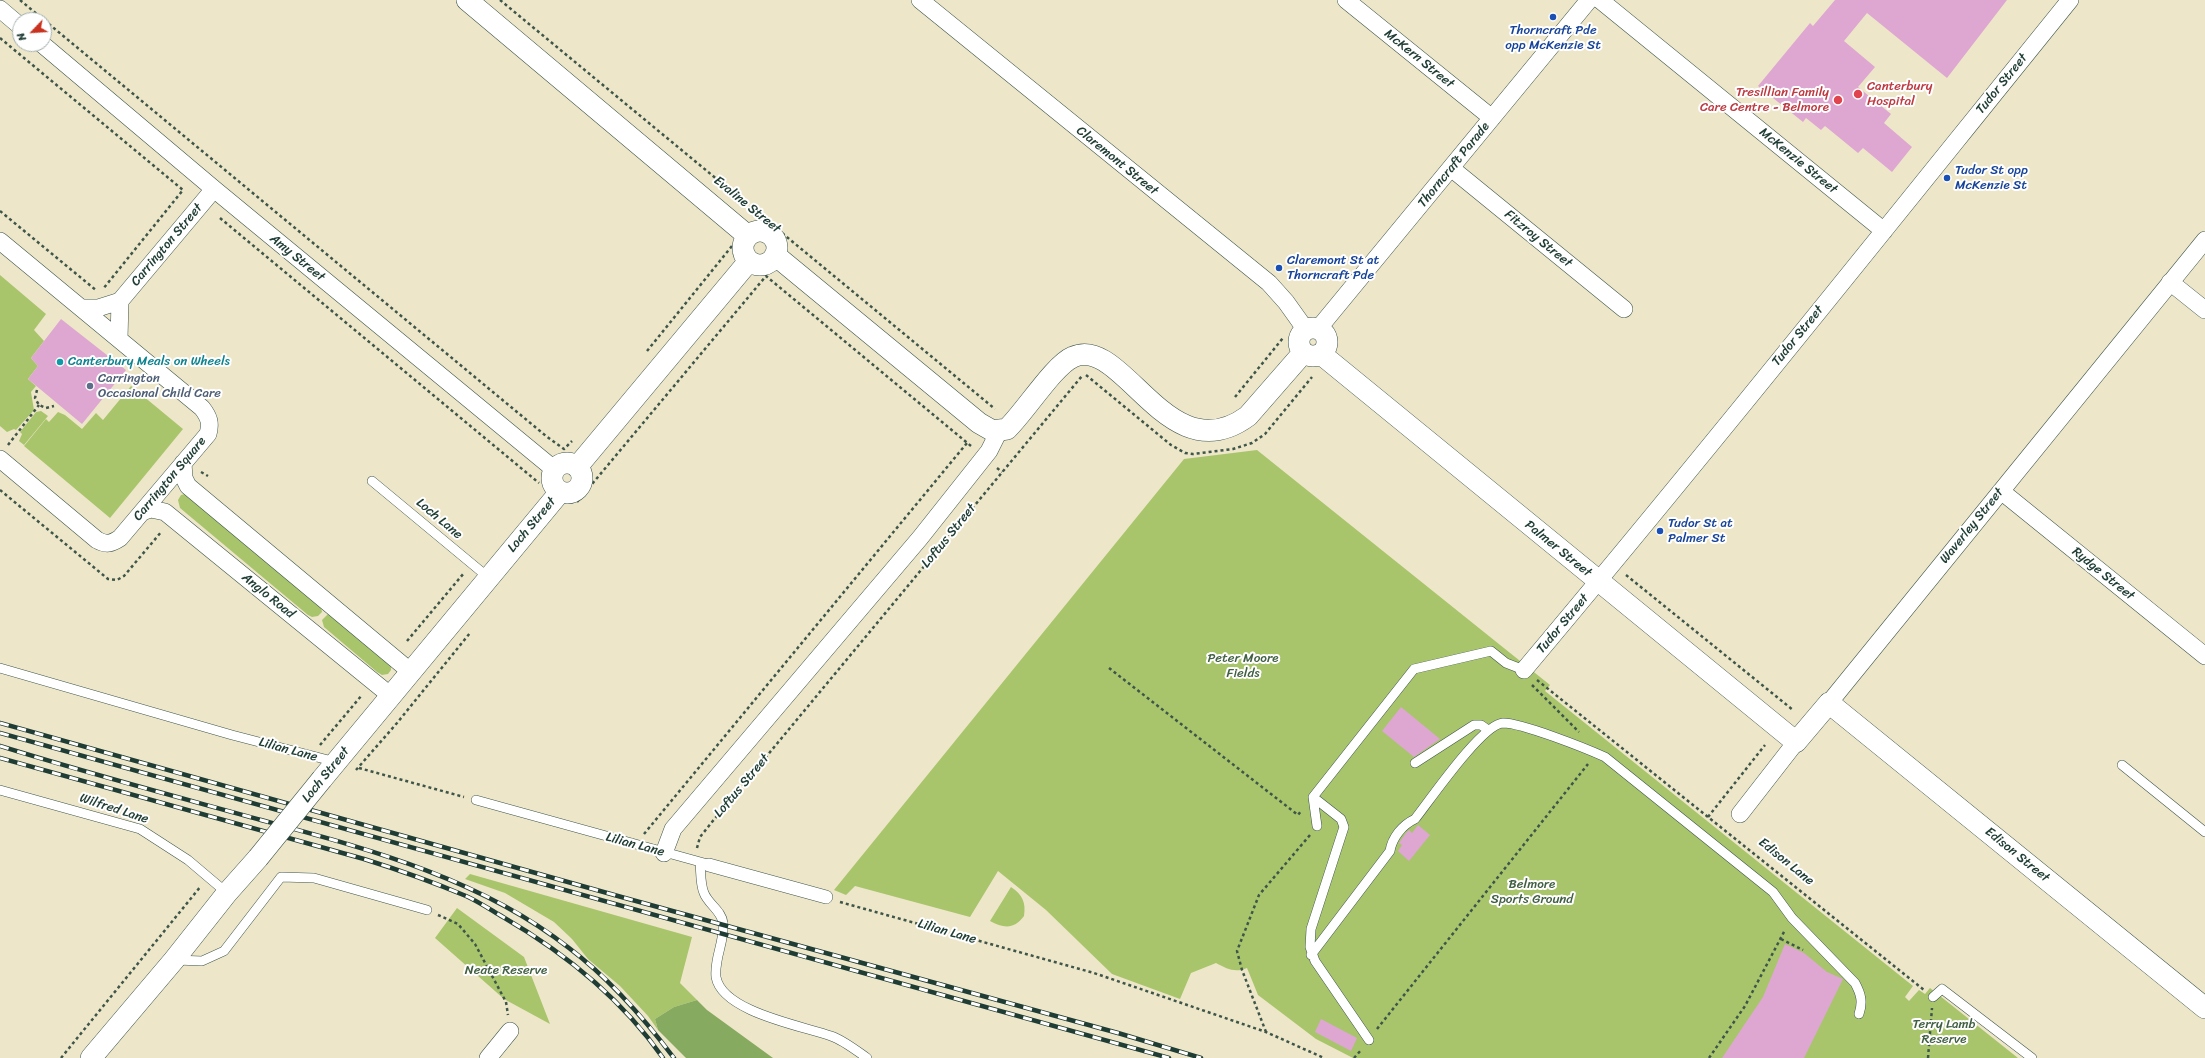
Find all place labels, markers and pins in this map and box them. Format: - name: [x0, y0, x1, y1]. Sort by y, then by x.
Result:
- marker: Thorncraft Pde opp McKenzie St: [1548, 12, 1558, 22]
- place label: Thorncraft Pde opp McKenzie St: [1505, 23, 1601, 54]
- place label: Canterbury Hospital: [1867, 79, 1932, 110]
- place label: Tresillian Family Care Centre - Belmore: [1700, 85, 1829, 116]
- marker: Canterbury Hospital: [1852, 88, 1864, 100]
- marker: Tresillian Family Care Centre - Belmore: [1832, 94, 1844, 106]
- place label: Tudor St opp McKenzie St: [1955, 163, 2028, 194]
- marker: Tudor St opp McKenzie St: [1942, 173, 1952, 183]
- place label: Claremont St at Thorncraft Pde: [1287, 253, 1379, 284]
- marker: Claremont St at Thorncraft Pde: [1274, 263, 1284, 273]
- place label: Canterbury Meals on Wheels: [68, 354, 230, 370]
- marker: Canterbury Meals on Wheels: [55, 357, 65, 367]
- place label: Carrington Occasional Child Care: [98, 371, 221, 402]
- marker: Carrington Occasional Child Care: [85, 381, 95, 391]
- place label: Tudor St at Palmer St: [1668, 516, 1733, 547]
- marker: Tudor St at Palmer St: [1655, 526, 1665, 536]

